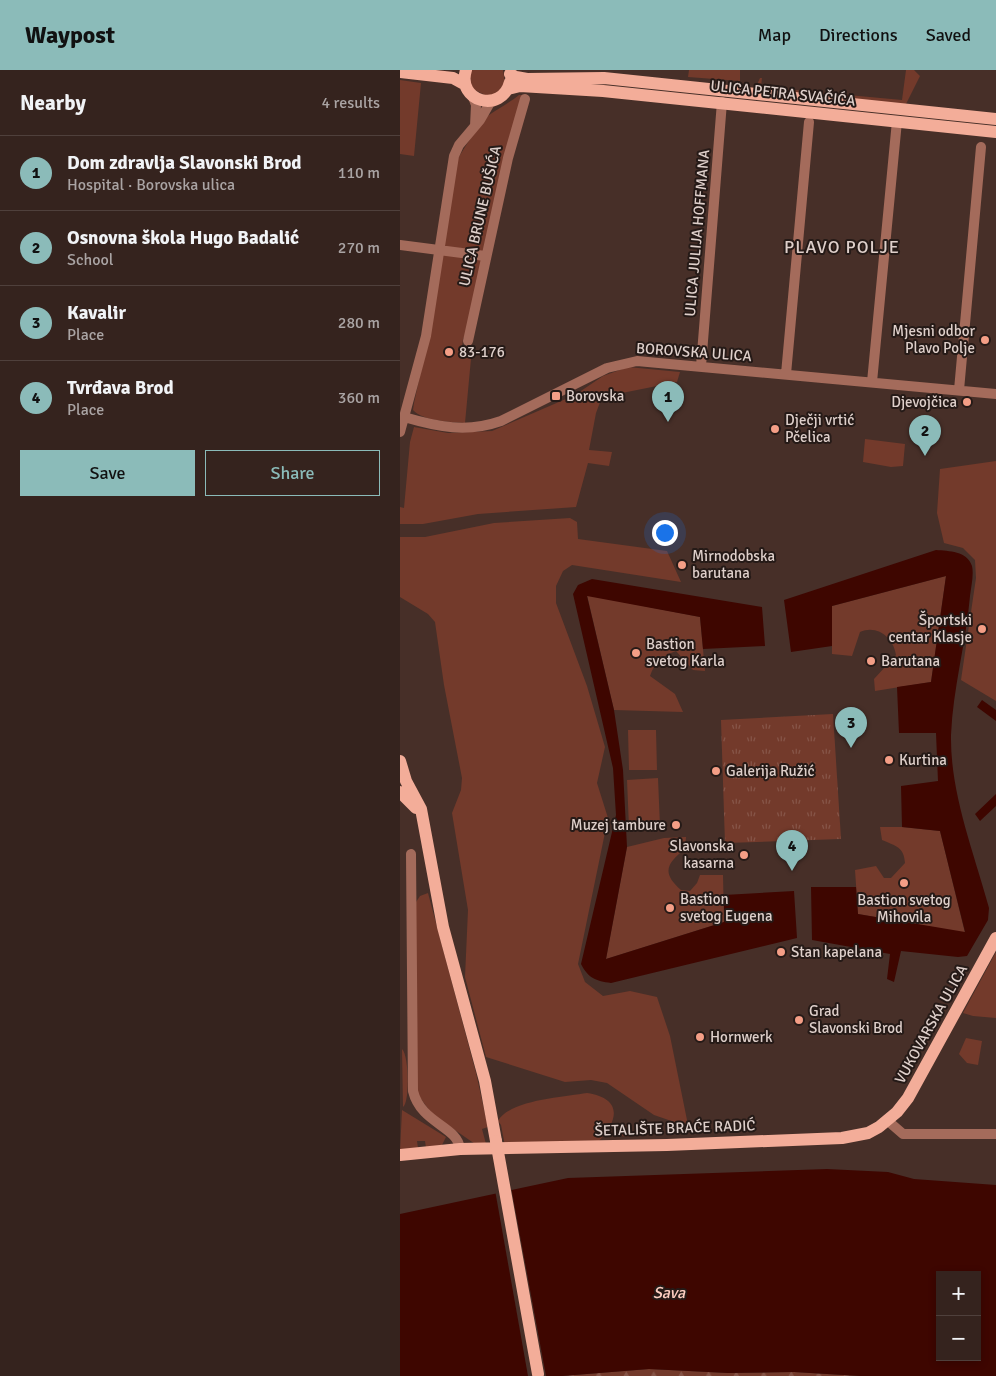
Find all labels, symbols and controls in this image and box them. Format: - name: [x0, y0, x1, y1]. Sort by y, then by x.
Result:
- text: Waypost: [25, 20, 115, 50]
- text: Map: [758, 24, 791, 46]
- text: Directions: [819, 24, 898, 46]
- text: Saved: [926, 24, 971, 46]
- street label: ULICA PETRA SVAČIĆA: [710, 75, 857, 110]
- text: Nearby: [20, 90, 86, 116]
- text: 4 results: [321, 93, 380, 113]
- street label: ULICA BRUNE BUŠIĆA: [454, 144, 505, 288]
- street label: ULICA JULIJA HOFFMANA: [681, 149, 713, 317]
- text: Dom zdravlja Slavonski Brod: [67, 151, 302, 175]
- text: 1: [32, 163, 40, 183]
- text: 110 m: [338, 163, 380, 183]
- text: Hospital · Borovska ulica: [67, 175, 235, 195]
- text: Osnovna škola Hugo Badalić: [67, 226, 299, 250]
- district label: PLAVO POLJE: [784, 236, 900, 258]
- text: 2: [32, 238, 40, 258]
- text: 270 m: [338, 238, 380, 258]
- text: School: [67, 250, 113, 270]
- text: Kavalir: [67, 301, 126, 325]
- text: 3: [32, 313, 40, 333]
- text: 280 m: [338, 313, 380, 333]
- place label: Mjesni odbor Plavo Polje: [892, 322, 975, 357]
- text: Place: [67, 325, 104, 345]
- marker: Mjesni odbor Plavo Polje: [979, 334, 991, 346]
- street label: BOROVSKA ULICA: [636, 339, 752, 365]
- place label: 83-176: [459, 343, 505, 361]
- marker: 83-176: [443, 346, 455, 358]
- text: Tvrđava Brod: [67, 376, 174, 400]
- pin: 1: [652, 381, 684, 422]
- place label: Borovska: [566, 387, 624, 405]
- text: 4: [32, 388, 40, 408]
- text: 360 m: [338, 388, 380, 408]
- marker: Borovska: [550, 390, 562, 402]
- place label: Djevojčica: [891, 393, 957, 411]
- marker: Djevojčica: [961, 396, 973, 408]
- text: Place: [67, 400, 104, 420]
- place label: Dječji vrtić Pčelica: [785, 411, 854, 446]
- pin: 2: [909, 415, 941, 456]
- marker: Dječji vrtić Pčelica: [769, 423, 781, 435]
- button: Save: [20, 450, 195, 496]
- button: Share: [205, 450, 380, 496]
- your location: [652, 520, 678, 546]
- place label: Mirnodobska barutana: [692, 547, 775, 582]
- marker: Mirnodobska barutana: [676, 559, 688, 571]
- place label: Športski centar Klasje: [888, 610, 972, 646]
- marker: Športski centar Klasje: [976, 623, 988, 635]
- place label: Bastion svetog Karla: [646, 635, 725, 670]
- marker: Bastion svetog Karla: [630, 647, 642, 659]
- place label: Barutana: [881, 652, 940, 670]
- marker: Barutana: [865, 655, 877, 667]
- pin: 3: [835, 707, 867, 748]
- place label: Kurtina: [899, 751, 947, 769]
- marker: Kurtina: [883, 754, 895, 766]
- place label: Galerija Ružić: [726, 762, 815, 780]
- marker: Galerija Ružić: [710, 765, 722, 777]
- place label: Muzej tambure: [571, 816, 666, 834]
- marker: Muzej tambure: [670, 819, 682, 831]
- pin: 4: [776, 830, 808, 871]
- place label: Slavonska kasarna: [670, 837, 734, 872]
- marker: Slavonska kasarna: [738, 849, 750, 861]
- marker: Bastion svetog Mihovila: [898, 877, 910, 889]
- place label: Bastion svetog Eugena: [680, 890, 773, 925]
- place label: Bastion svetog Mihovila: [857, 891, 951, 926]
- marker: Bastion svetog Eugena: [664, 902, 676, 914]
- place label: Stan kapelana: [791, 943, 882, 961]
- marker: Stan kapelana: [775, 946, 787, 958]
- street label: VUKOVARSKA ULICA: [891, 961, 971, 1087]
- place label: Grad Slavonski Brod: [809, 1002, 903, 1037]
- marker: Grad Slavonski Brod: [793, 1014, 805, 1026]
- place label: Hornwerk: [710, 1028, 773, 1046]
- marker: Hornwerk: [694, 1031, 706, 1043]
- street label: ŠETALIŠTE BRAĆE RADIĆ: [594, 1115, 756, 1140]
- map controls: [936, 1271, 981, 1361]
- button: +: [936, 1271, 981, 1316]
- water label: Sava: [653, 1283, 686, 1303]
- button: −: [936, 1316, 981, 1361]

